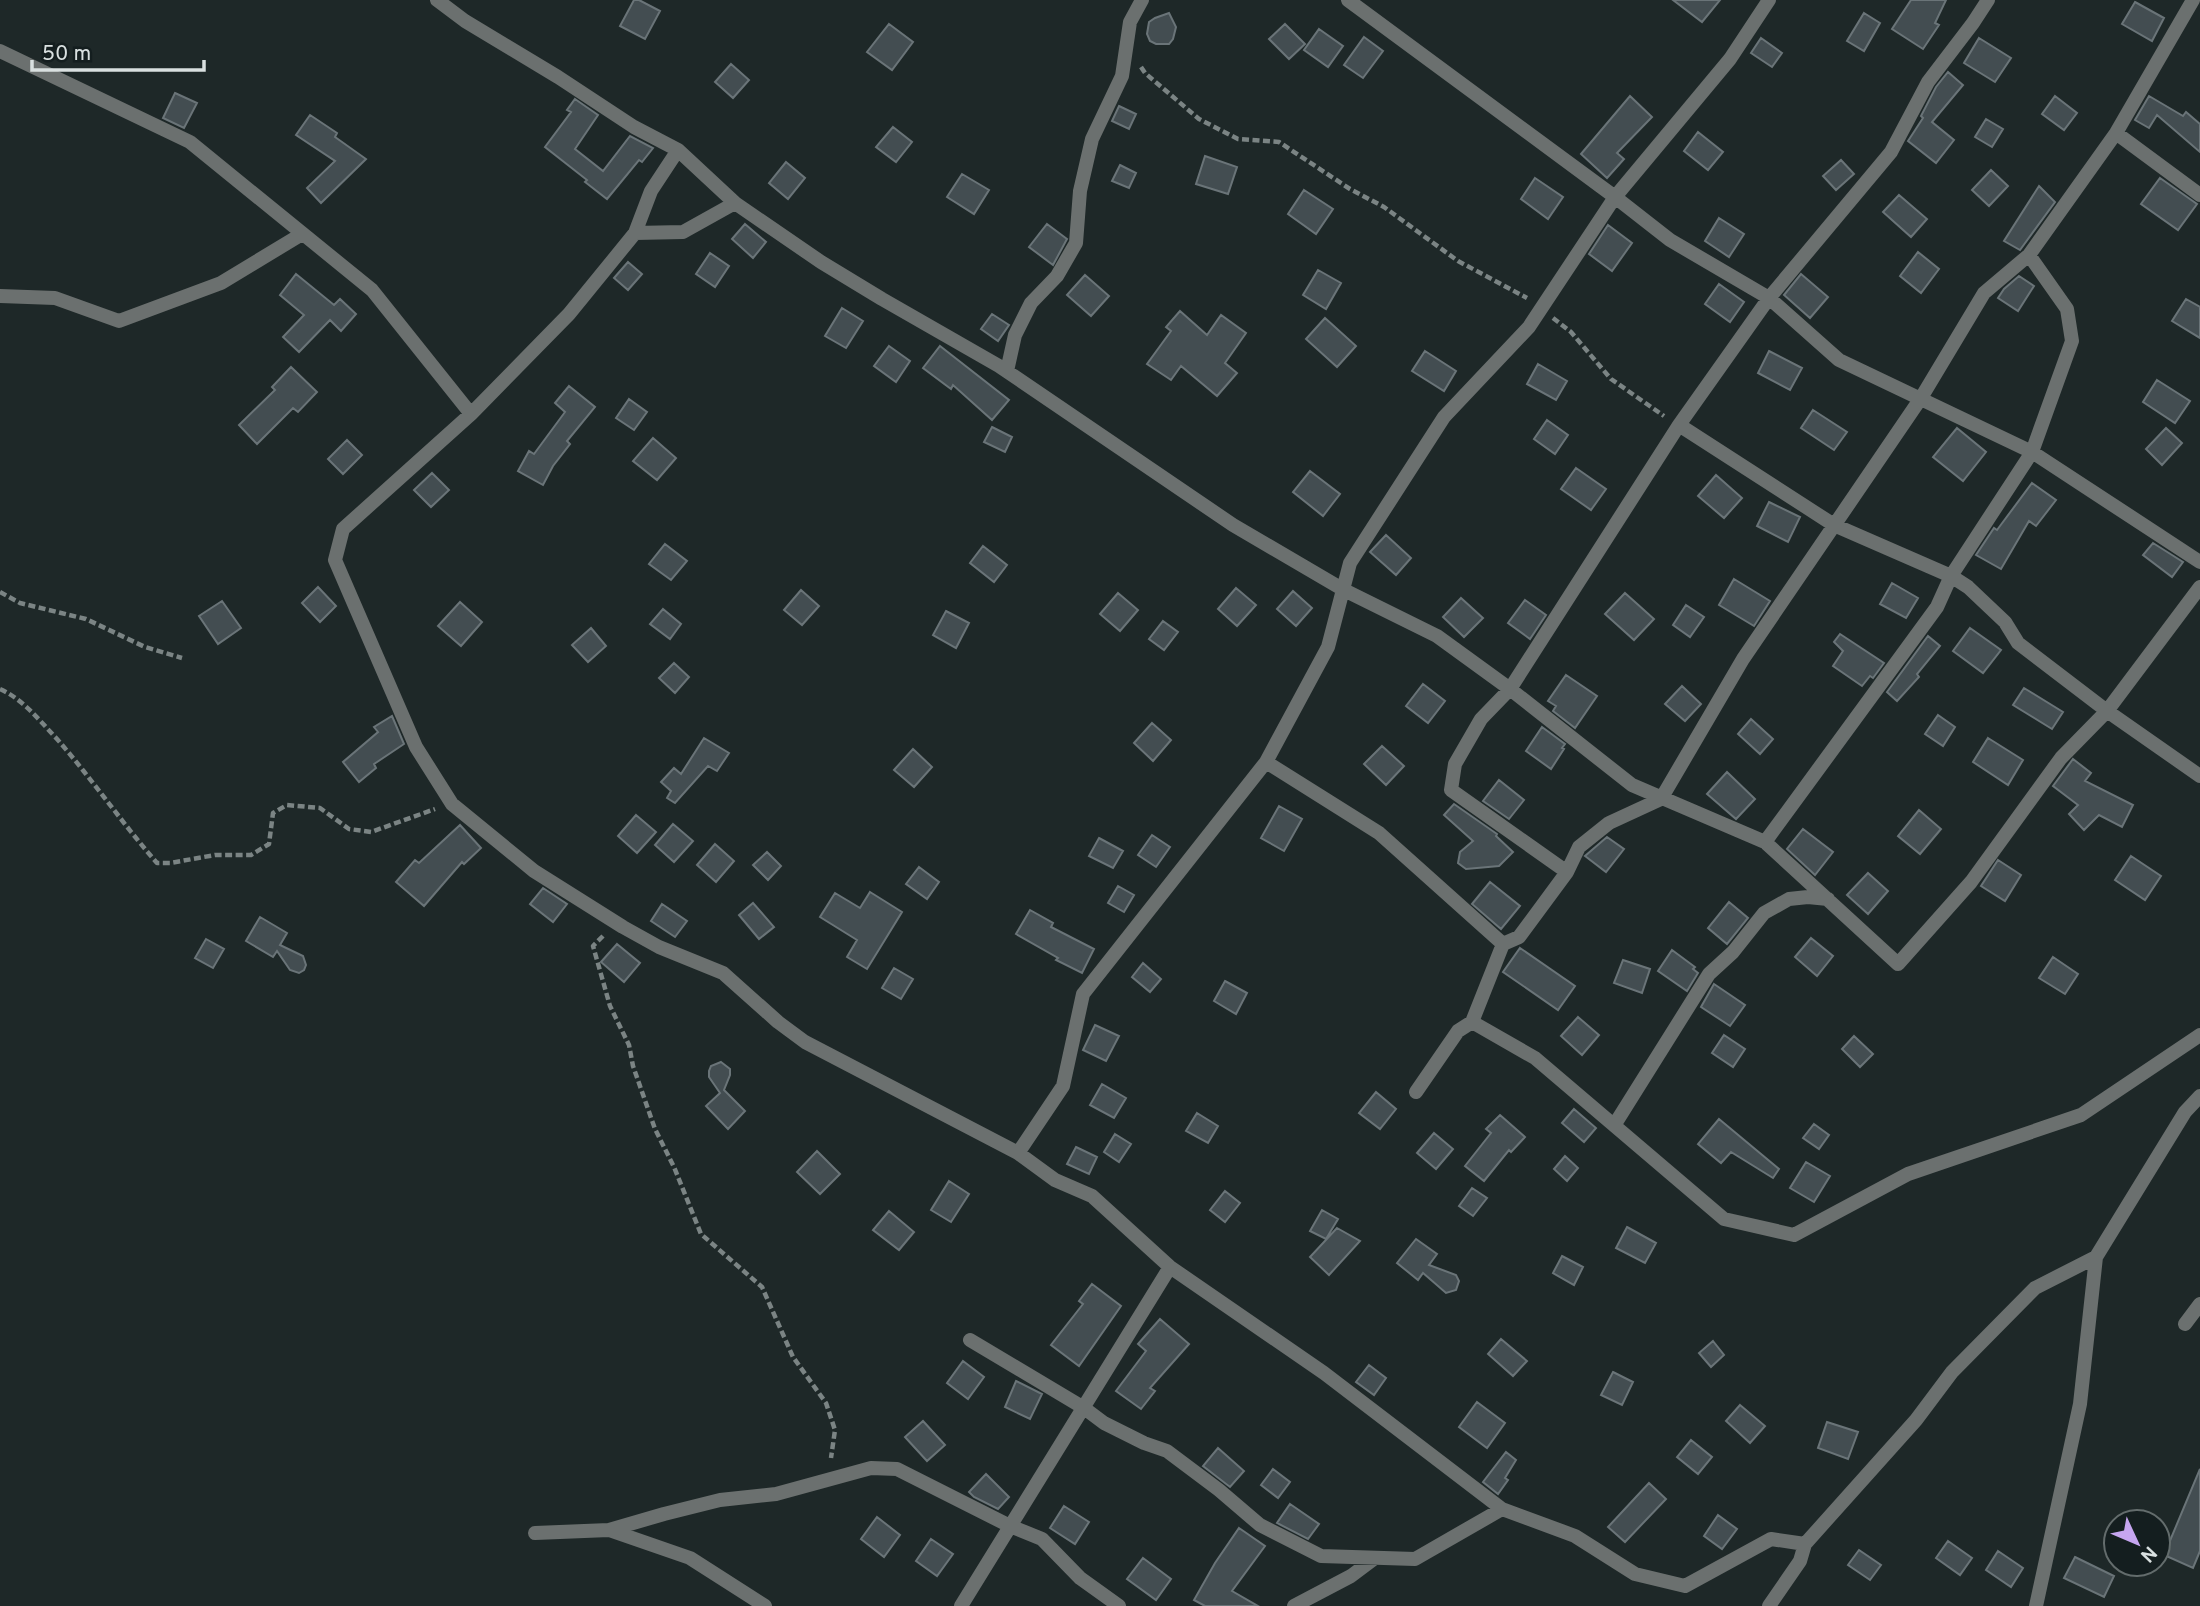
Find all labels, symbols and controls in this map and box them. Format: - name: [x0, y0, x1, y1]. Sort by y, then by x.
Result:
- scale bar: [32, 28, 203, 72]
- text: 50 m: [42, 41, 91, 68]
- north arrow: [2102, 1508, 2172, 1578]
- text: N: [2134, 1540, 2161, 1567]

